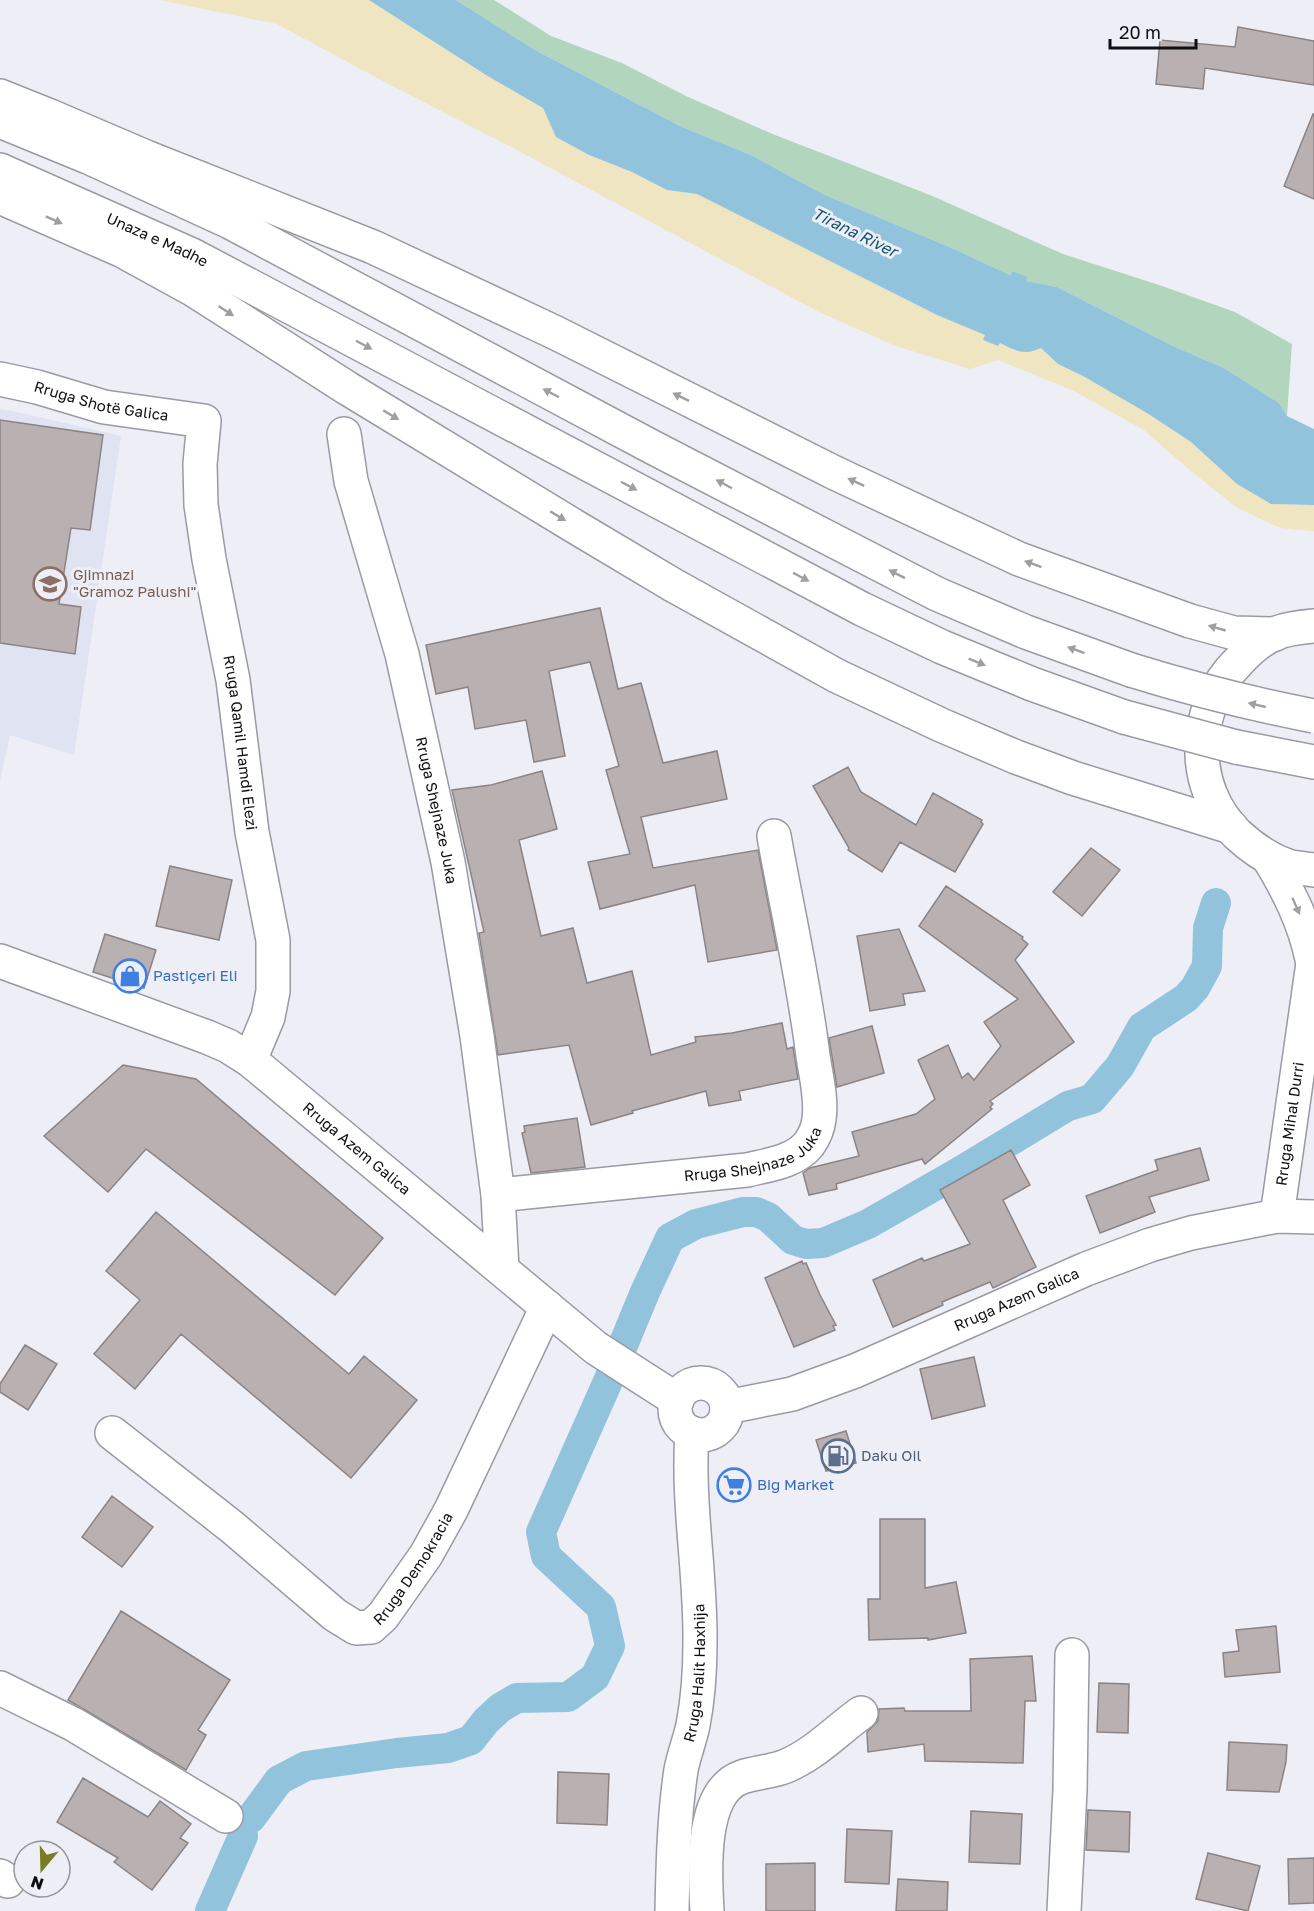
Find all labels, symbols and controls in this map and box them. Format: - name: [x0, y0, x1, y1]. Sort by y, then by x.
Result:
- scale bar: [1110, 12, 1196, 50]
- text: 20 m: [1119, 21, 1161, 43]
- water label: Tirana River: [809, 203, 903, 262]
- street label: Unaza e Madhe: [104, 208, 212, 270]
- one-way arrow: [45, 215, 63, 225]
- one-way arrow: [218, 305, 234, 316]
- one-way arrow: [356, 340, 373, 350]
- street label: Rruga Shotë Galica: [32, 377, 170, 424]
- one-way arrow: [543, 388, 560, 398]
- one-way arrow: [672, 392, 690, 402]
- one-way arrow: [383, 410, 400, 420]
- one-way arrow: [848, 478, 865, 487]
- one-way arrow: [715, 479, 732, 489]
- one-way arrow: [620, 481, 637, 491]
- one-way arrow: [550, 510, 566, 521]
- one-way arrow: [1024, 558, 1042, 568]
- place label: Gjimnazi "Gramoz Palushi": [73, 565, 196, 600]
- school or university icon: Gjimnazi "Gramoz Palushi": [32, 566, 68, 602]
- one-way arrow: [888, 569, 905, 579]
- one-way arrow: [793, 572, 810, 582]
- one-way arrow: [1208, 623, 1226, 632]
- one-way arrow: [1067, 645, 1085, 655]
- street label: Rruga Qamil Hamdi Elezi: [220, 653, 262, 831]
- one-way arrow: [968, 658, 986, 667]
- one-way arrow: [1247, 699, 1266, 709]
- street label: Rruga Shejnaze Juka: [413, 735, 462, 885]
- one-way arrow: [1291, 897, 1301, 915]
- shop icon: Pastiçeri Eli: [112, 958, 148, 994]
- place label: Pastiçeri Eli: [153, 966, 238, 984]
- street label: Rruga Mihal Durri: [1271, 1061, 1307, 1187]
- street label: Rruga Azem Galica: [300, 1098, 415, 1198]
- street label: Rruga Shejnaze Juka: [683, 1124, 825, 1184]
- street label: Rruga Azem Galica: [951, 1263, 1081, 1334]
- fuel station icon: Daku Oil: [820, 1438, 856, 1474]
- place label: Daku Oil: [861, 1446, 921, 1464]
- supermarket icon: Big Market: [716, 1467, 752, 1503]
- place label: Big Market: [757, 1475, 834, 1493]
- street label: Rruga Demokracia: [369, 1509, 456, 1628]
- street label: Rruga Halit Haxhija: [679, 1603, 708, 1744]
- north arrow: [12, 1839, 72, 1899]
- text: N: [28, 1872, 46, 1895]

